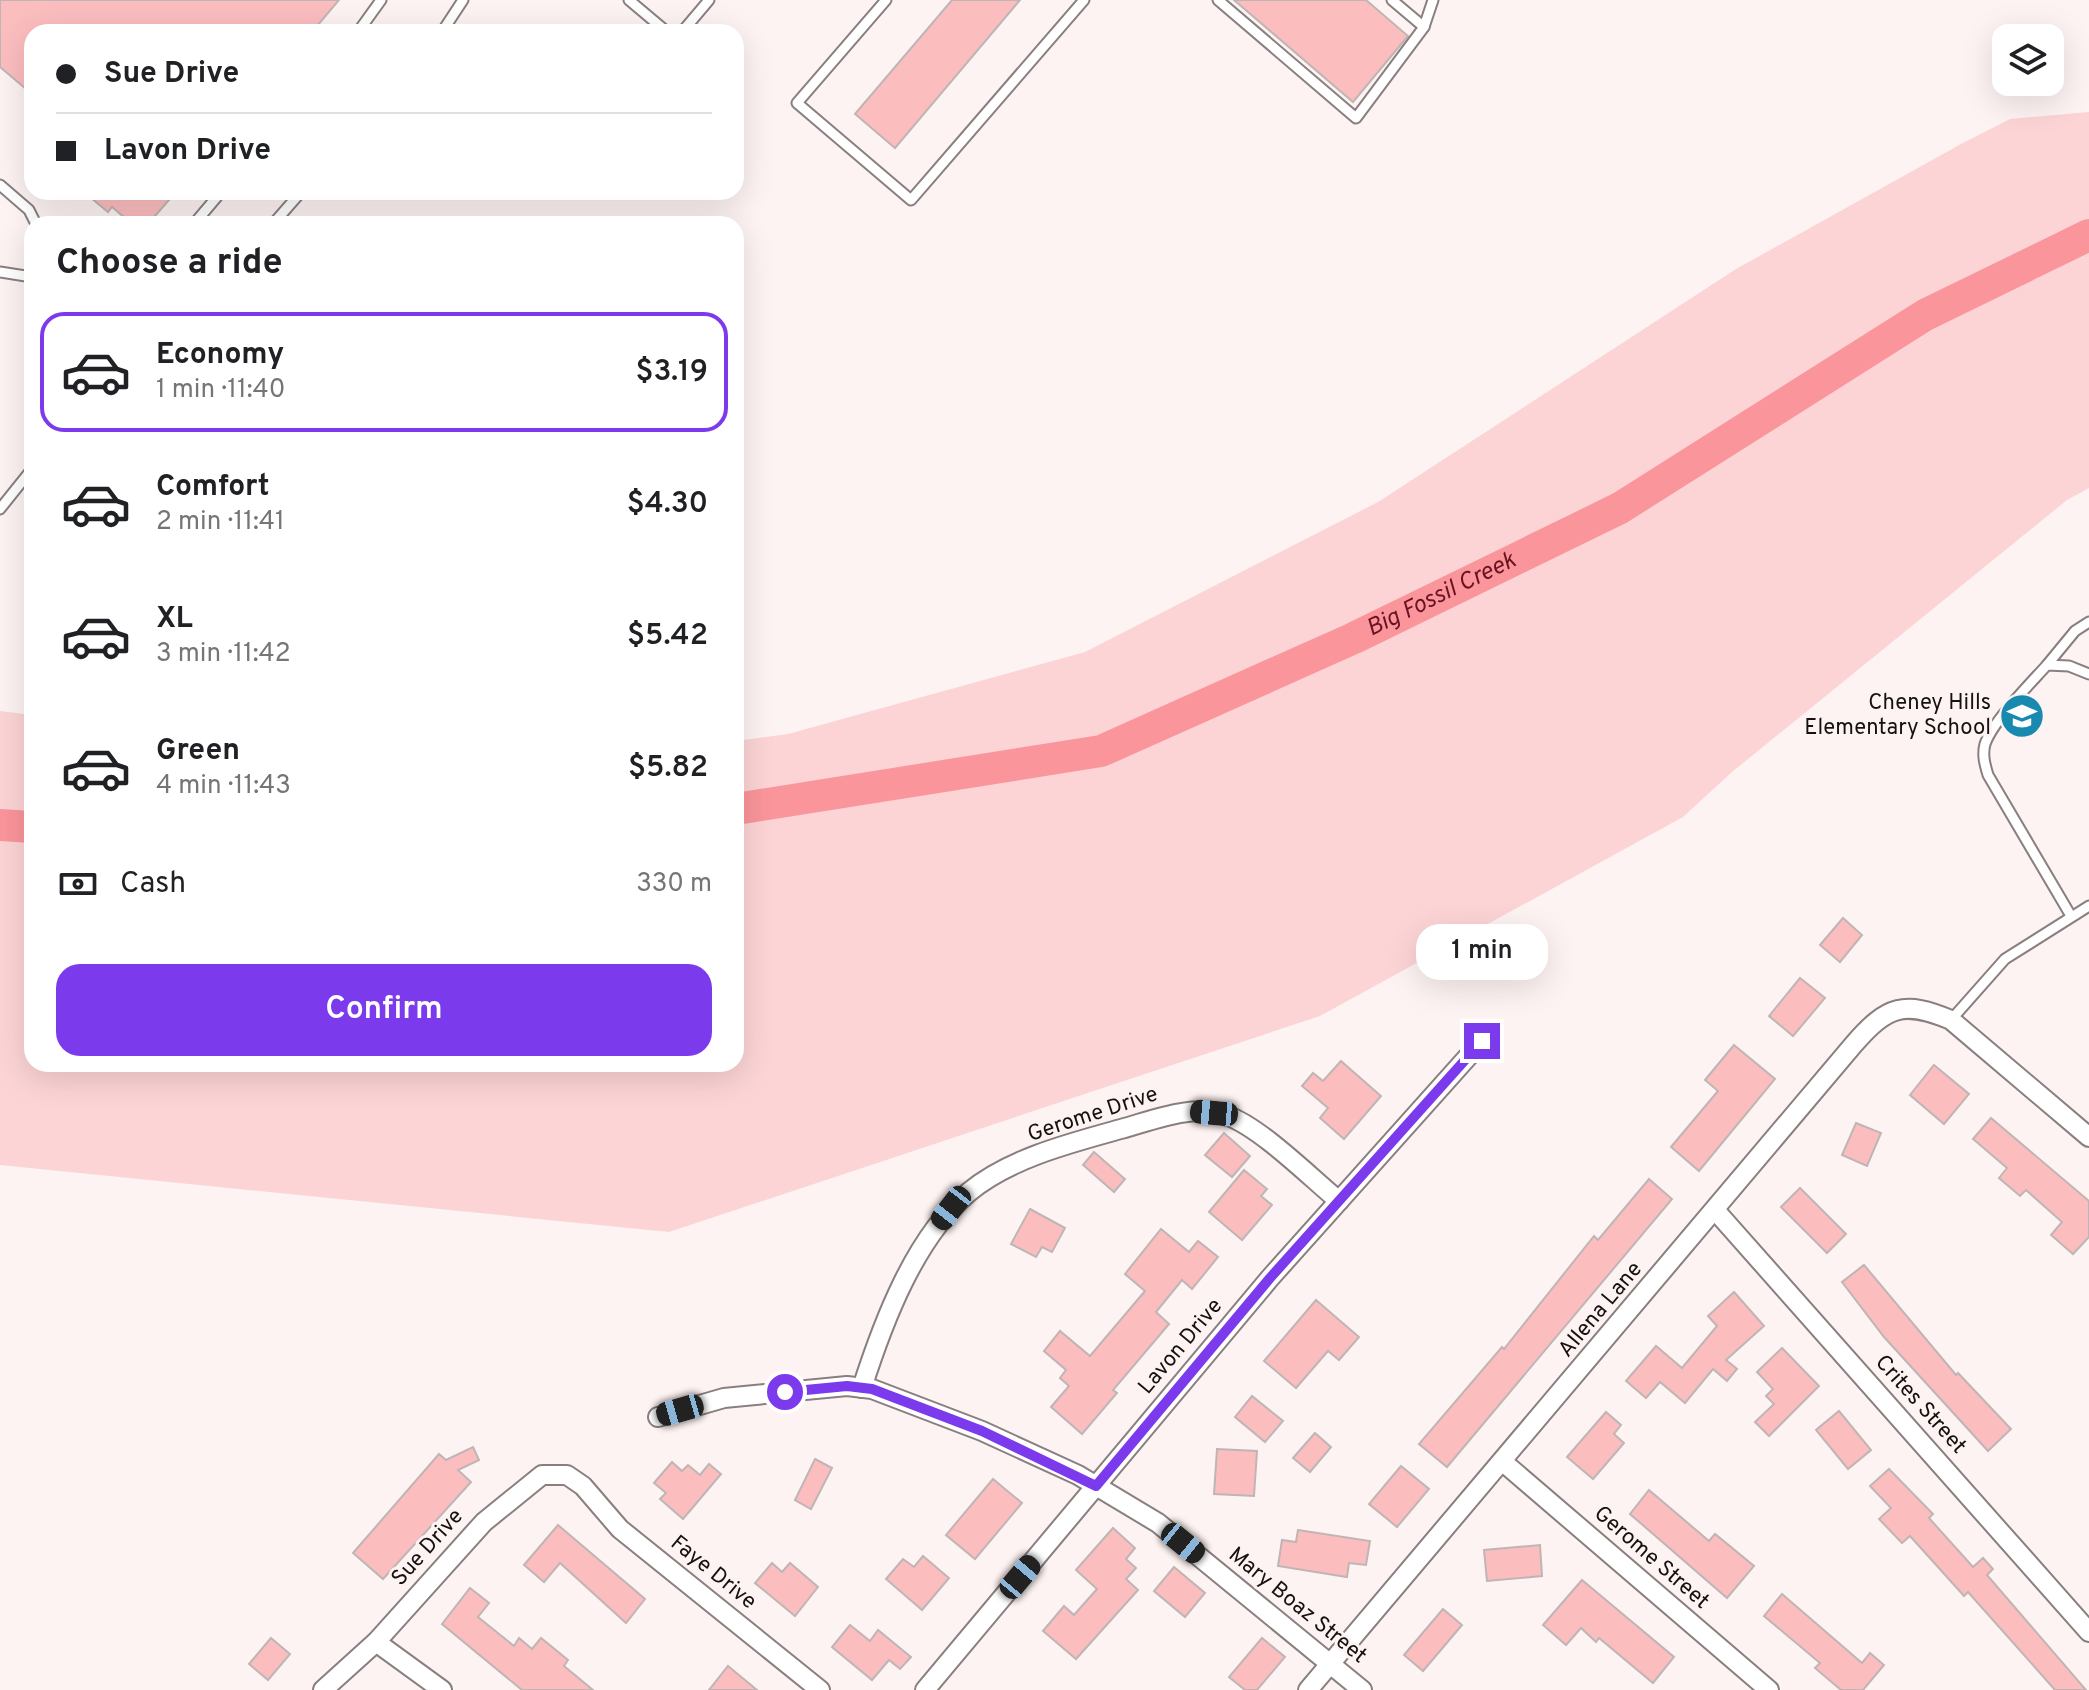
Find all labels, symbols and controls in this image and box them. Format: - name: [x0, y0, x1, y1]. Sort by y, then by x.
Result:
- map controls: [1992, 24, 2064, 96]
- button: layers: [1992, 24, 2064, 96]
- text: Sue Drive: [104, 56, 239, 93]
- text: Lavon Drive: [104, 133, 271, 170]
- text: Choose a ride: [56, 241, 282, 287]
- icon: car: [60, 336, 132, 408]
- text: Economy: [156, 337, 284, 374]
- text: $3.19: [635, 354, 708, 391]
- text: 1 min · 11:40: [156, 374, 285, 407]
- icon: car: [60, 468, 132, 540]
- text: Comfort: [156, 469, 269, 506]
- text: $4.30: [627, 486, 708, 523]
- text: 2 min · 11:41: [156, 506, 285, 539]
- water label: Big Fossil Creek: [1362, 546, 1522, 644]
- icon: car: [60, 600, 132, 672]
- text: XL: [156, 601, 193, 638]
- text: $5.42: [627, 618, 708, 655]
- text: 3 min · 11:42: [156, 638, 291, 671]
- place label: Cheney Hills Elementary School: [1804, 690, 1991, 742]
- school or university icon: Cheney Hills Elementary School: [1998, 692, 2046, 740]
- icon: car: [60, 732, 132, 804]
- text: Green: [156, 733, 240, 770]
- text: $5.82: [628, 750, 708, 787]
- text: 4 min · 11:43: [156, 770, 291, 803]
- icon: cash: [56, 862, 100, 906]
- text: Cash: [120, 866, 186, 903]
- text: 330 m: [636, 868, 712, 901]
- callout: 1 min: [1416, 925, 1548, 981]
- text: 1 min: [1451, 935, 1513, 968]
- button: Confirm: [56, 964, 712, 1056]
- route end: [1464, 1023, 1500, 1059]
- street label: Gerome Drive: [1024, 1081, 1162, 1149]
- car: [1189, 1099, 1239, 1127]
- car: [927, 1182, 975, 1234]
- street label: Allena Lane: [1553, 1257, 1649, 1363]
- street label: Lavon Drive: [1133, 1294, 1229, 1400]
- street label: Crites Street: [1868, 1350, 1972, 1460]
- route start: [767, 1374, 803, 1410]
- car: [654, 1392, 706, 1428]
- street label: Gerome Street: [1588, 1501, 1714, 1615]
- street label: Sue Drive: [386, 1504, 470, 1592]
- car: [1157, 1519, 1209, 1567]
- street label: Faye Drive: [665, 1530, 761, 1616]
- street label: Mary Boaz Street: [1222, 1542, 1372, 1670]
- car: [995, 1551, 1045, 1603]

